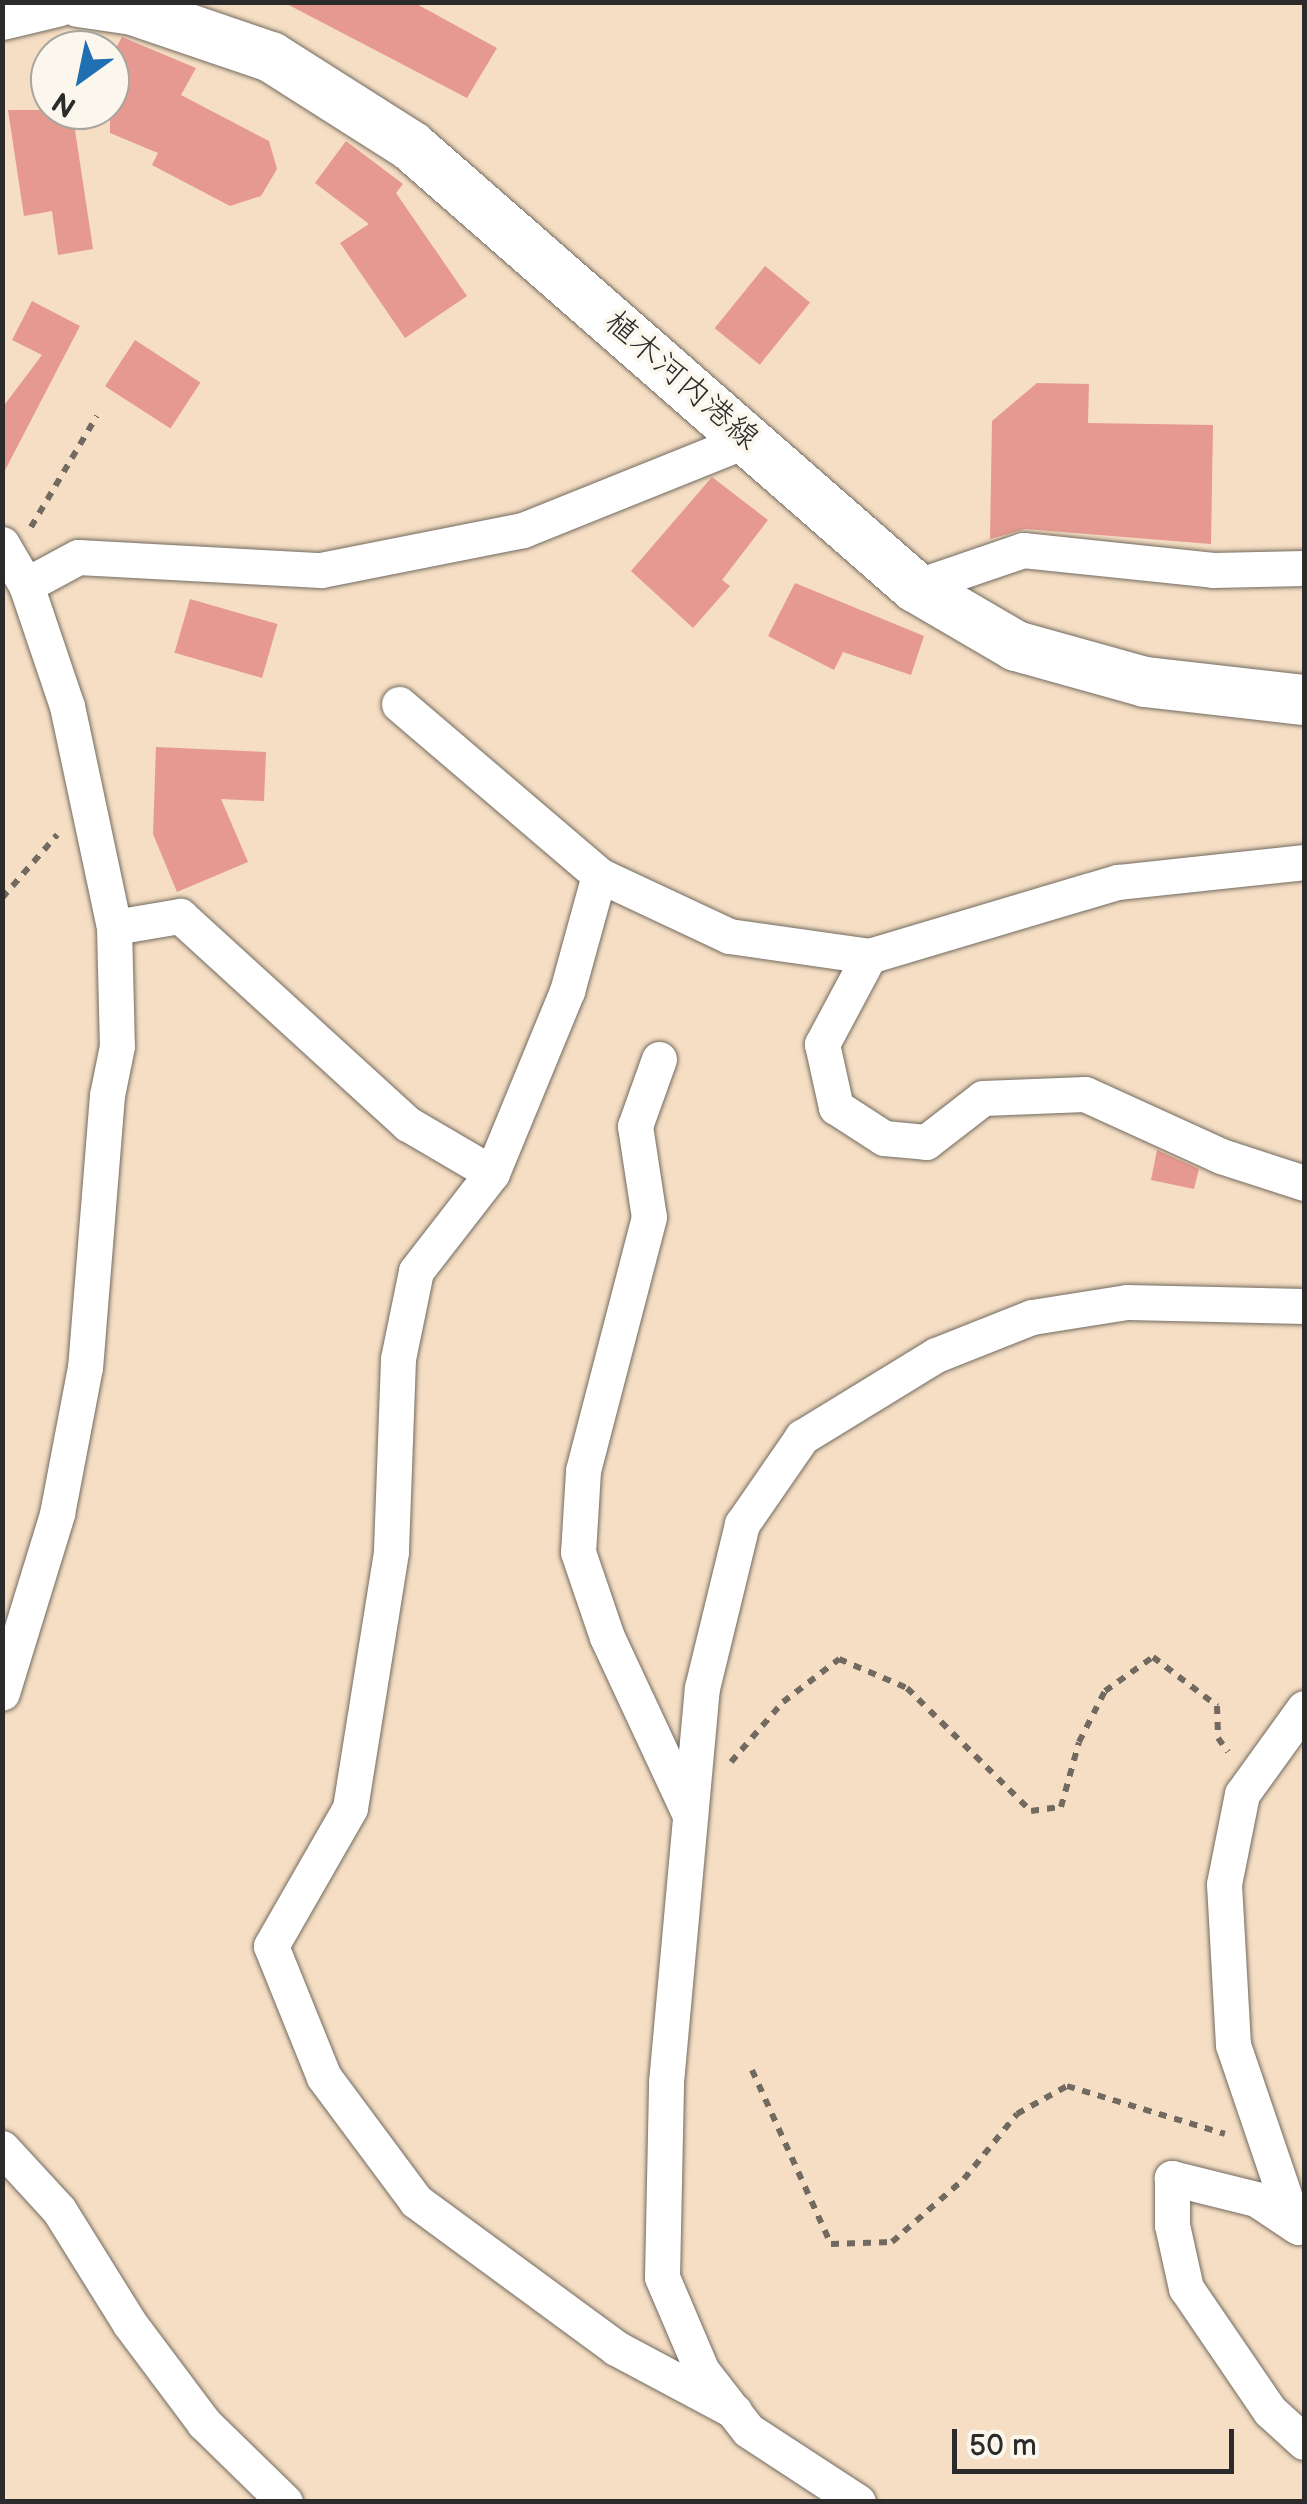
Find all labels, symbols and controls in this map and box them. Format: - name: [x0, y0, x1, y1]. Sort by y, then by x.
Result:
- north arrow: [30, 30, 130, 130]
- text: N: [47, 84, 82, 123]
- street label: 植木河内港線: [596, 304, 766, 458]
- scale bar: [957, 2409, 1240, 2471]
- text: 50 m: [969, 2428, 1037, 2464]

